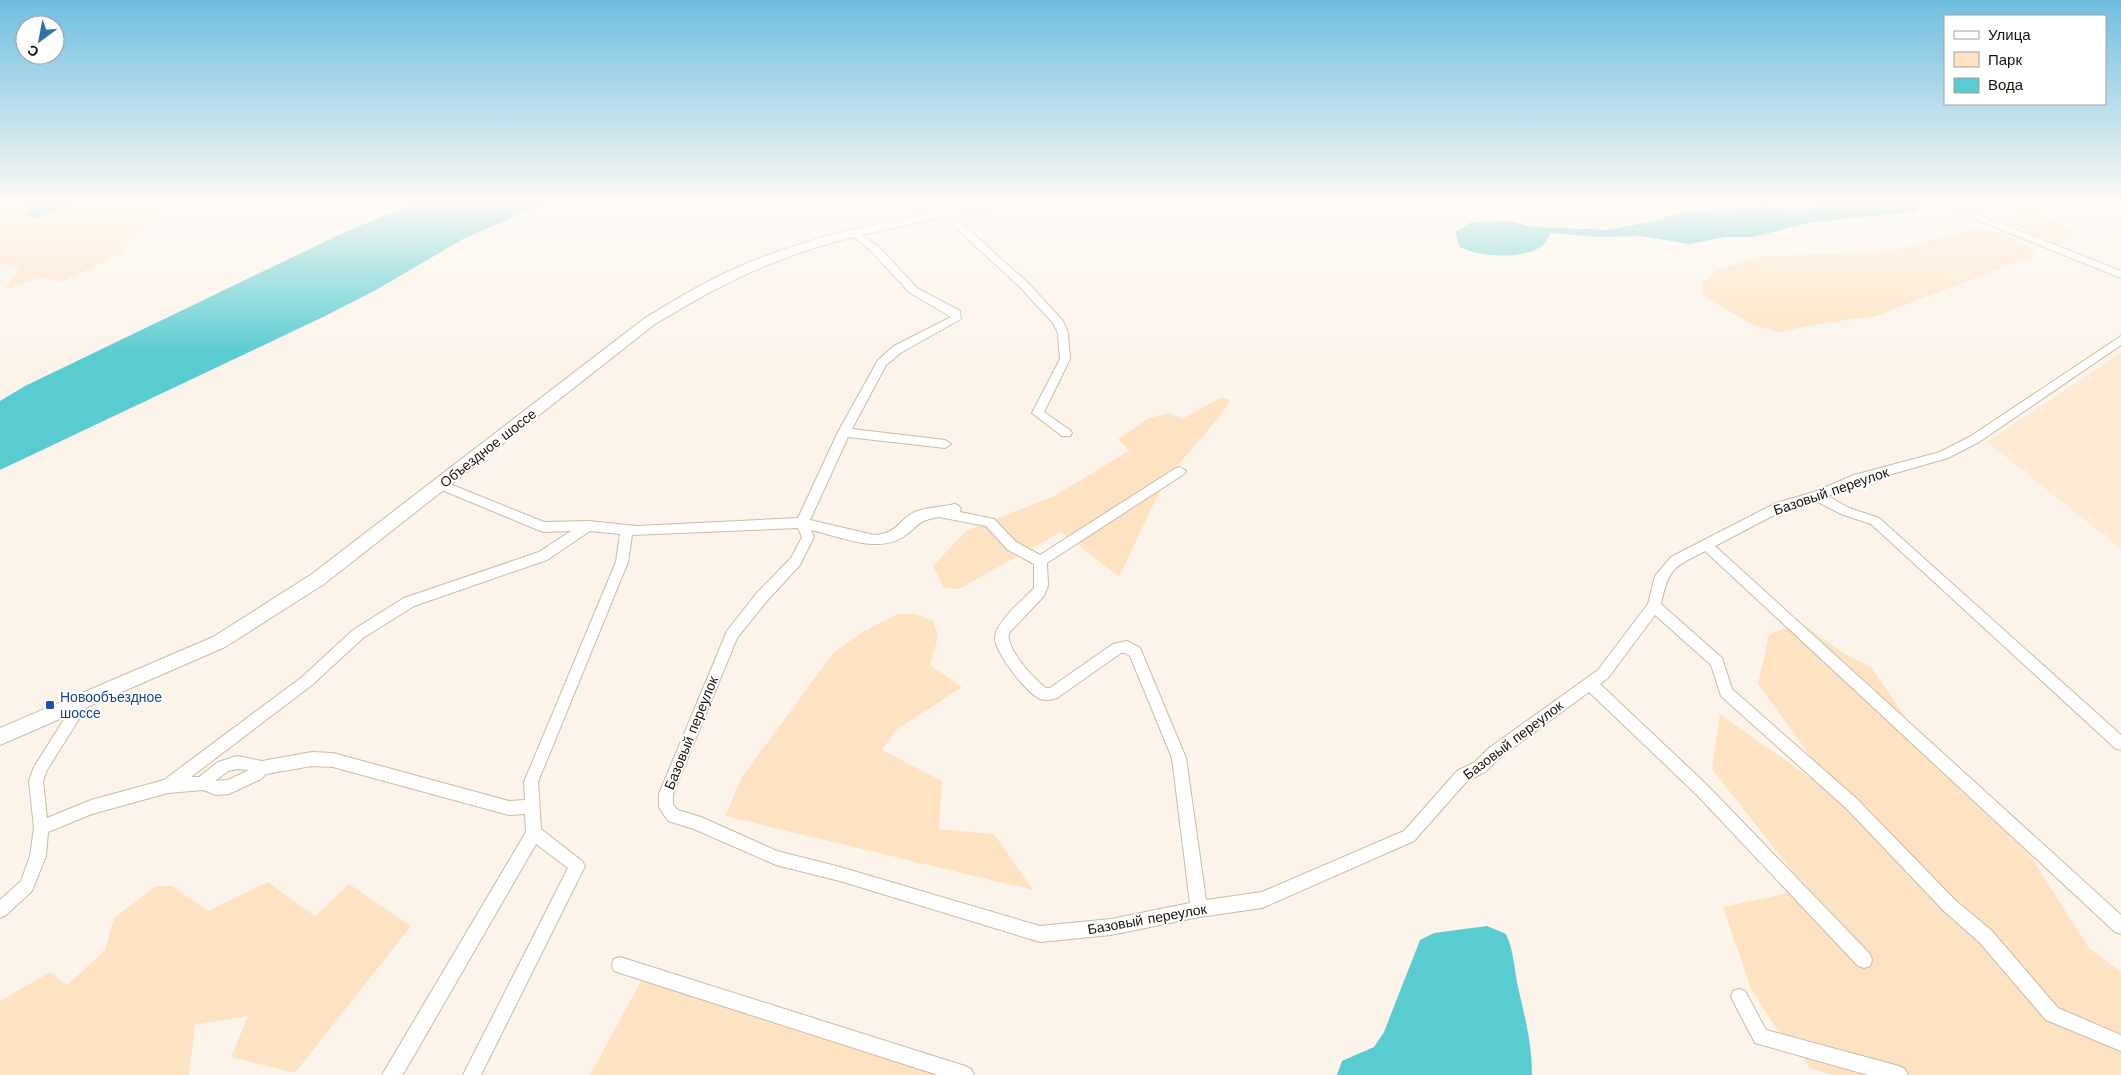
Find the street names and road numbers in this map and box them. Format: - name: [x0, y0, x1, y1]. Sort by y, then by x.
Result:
- street label: Объездное шоссе: [437, 405, 540, 491]
- street label: Базовый переулок: [1771, 464, 1891, 518]
- street label: Базовый переулок: [661, 673, 721, 792]
- street label: Базовый переулок: [1460, 697, 1567, 783]
- street label: Базовый переулок: [1086, 900, 1209, 937]

